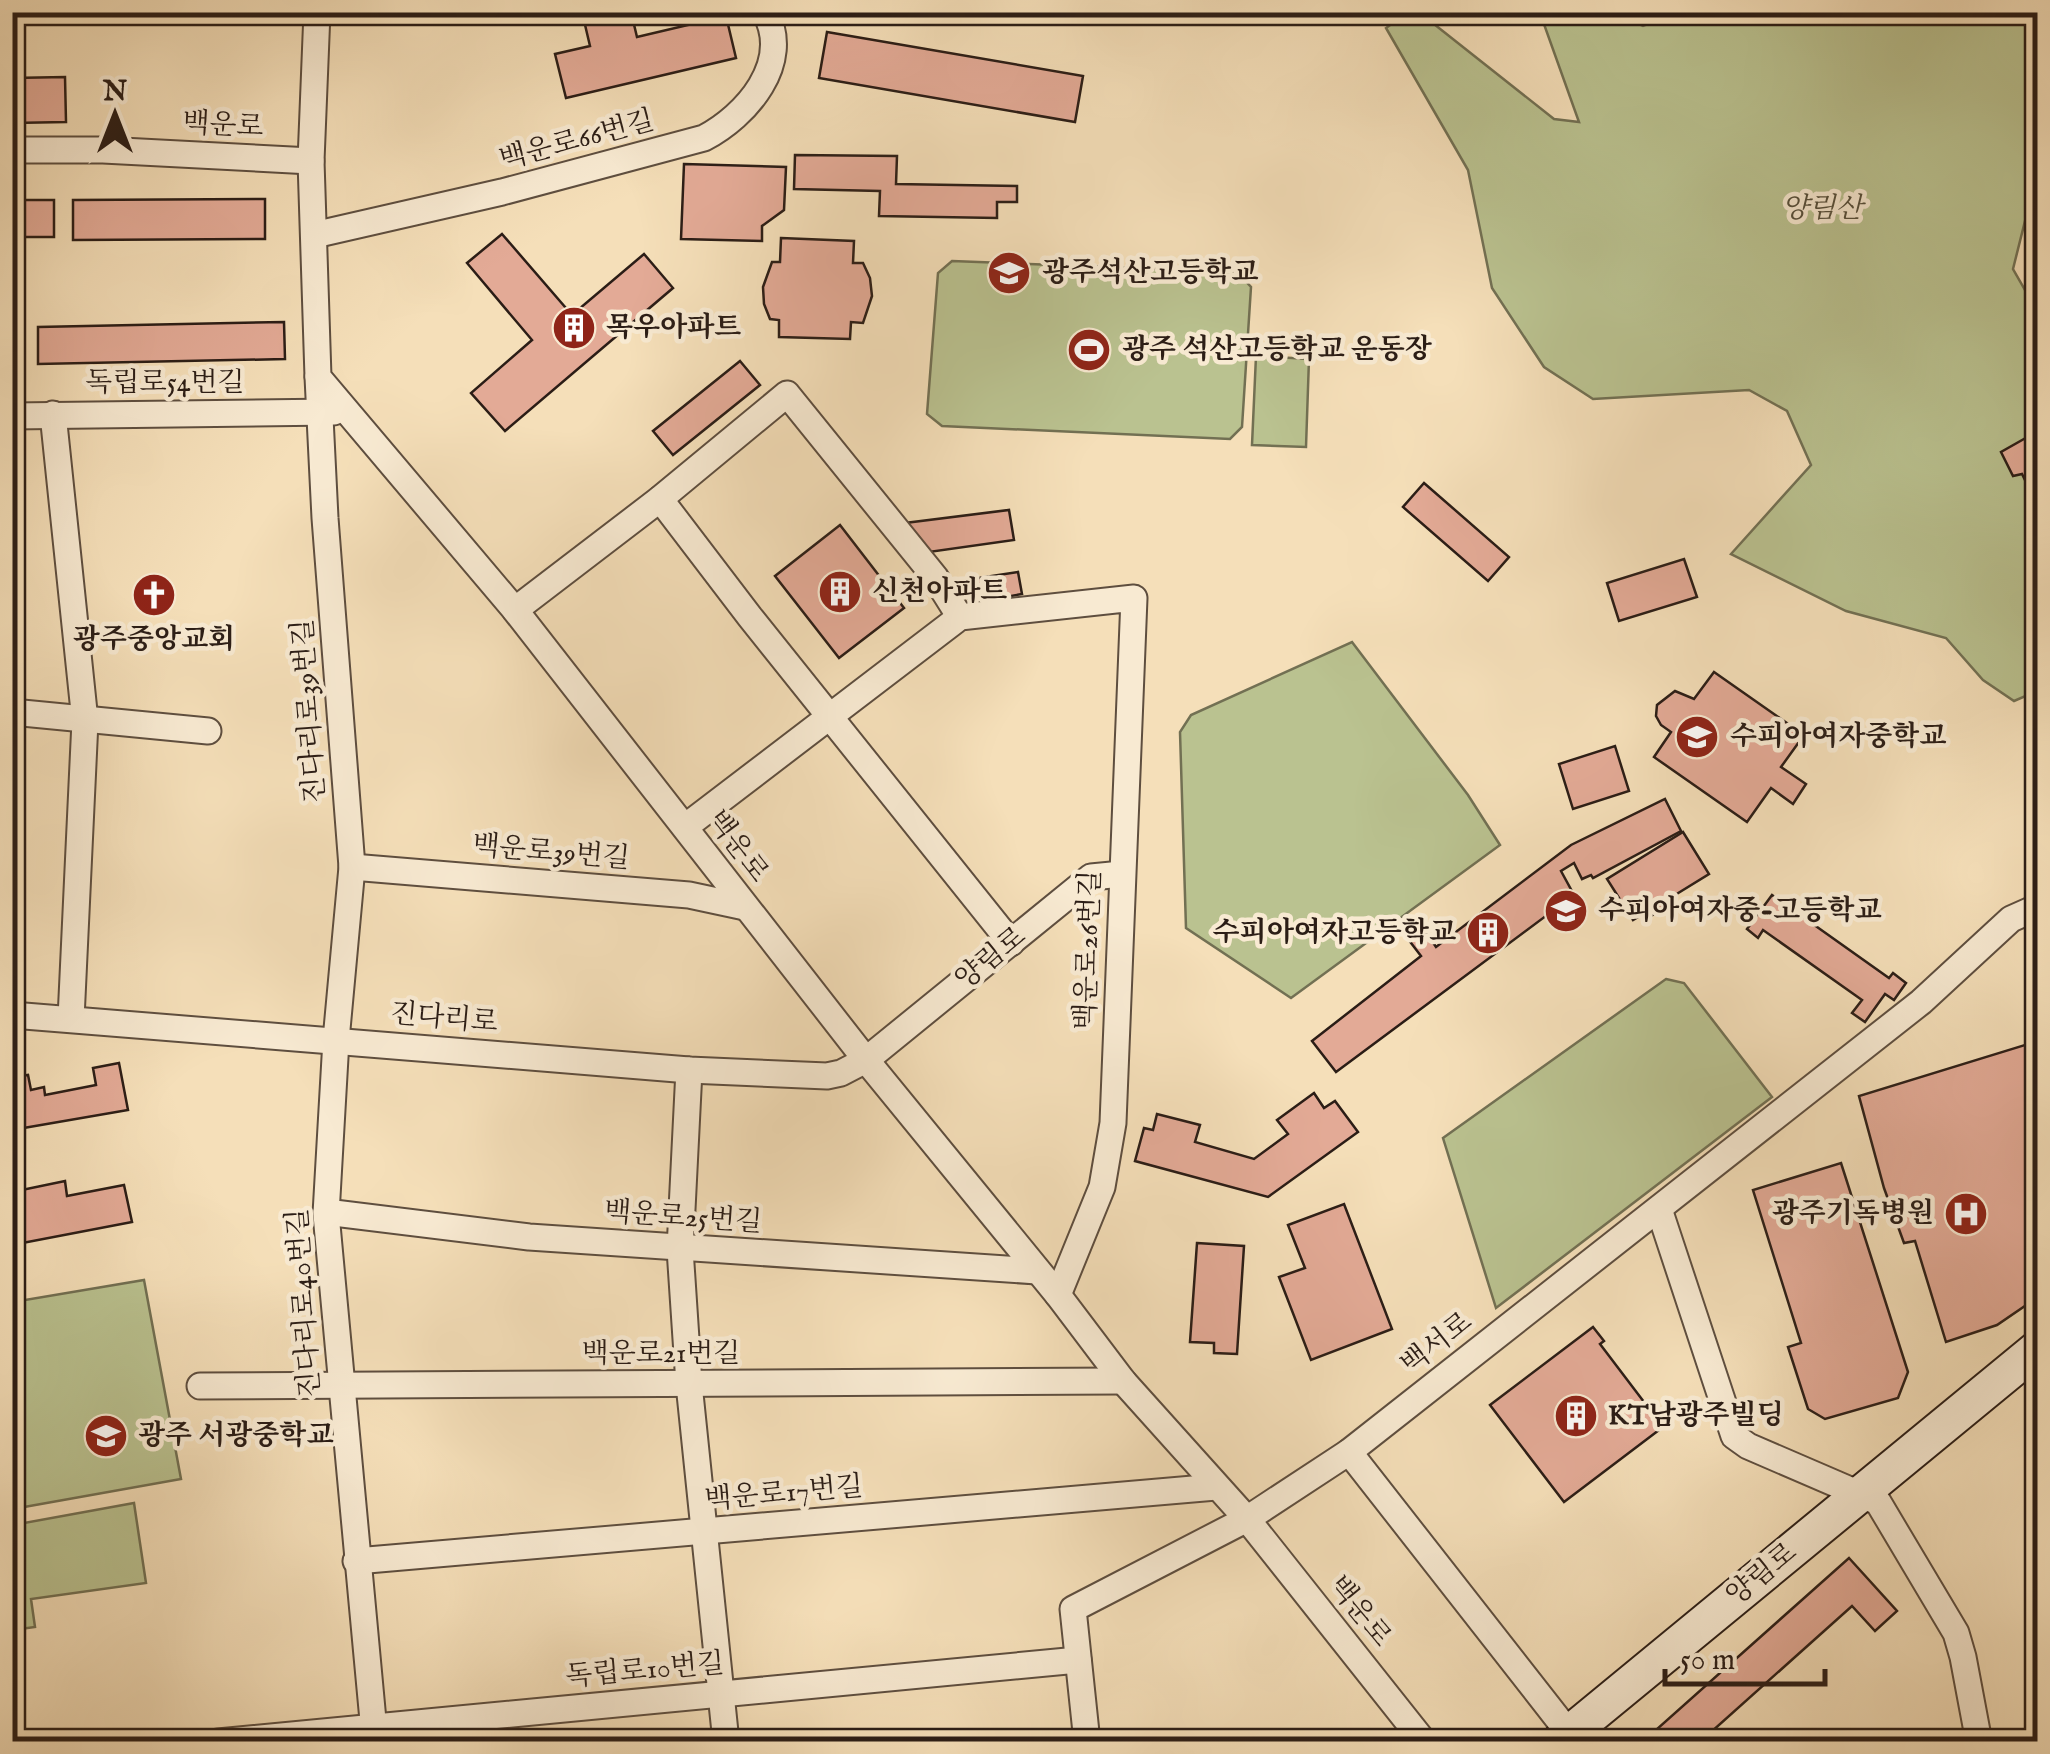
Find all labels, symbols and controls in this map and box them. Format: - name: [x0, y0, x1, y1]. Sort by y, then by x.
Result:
- north arrow: [65, 65, 165, 165]
- text: N: [102, 75, 127, 110]
- street label: 백운로66번길: [496, 104, 658, 178]
- street label: 백운로: [182, 106, 264, 146]
- park label: 양림산: [1781, 192, 1867, 227]
- school or university icon: 광주석산고등학교: [986, 250, 1032, 296]
- place label: 광주석산고등학교: [1042, 256, 1258, 291]
- building icon: 목우아파트: [551, 305, 597, 351]
- place label: 목우아파트: [606, 311, 741, 346]
- sports icon: 광주 석산고등학교 운동장: [1066, 327, 1112, 373]
- place label: 광주 석산고등학교 운동장: [1122, 333, 1433, 368]
- street label: 독립로54번길: [86, 366, 245, 401]
- building icon: 신천아파트: [817, 569, 863, 615]
- church icon: 광주중앙교회: [131, 572, 177, 618]
- place label: 신천아파트: [872, 575, 1007, 610]
- street label: 진다리로39번길: [286, 618, 334, 804]
- place label: 광주중앙교회: [73, 623, 235, 658]
- school or university icon: 수피아여자중학교: [1674, 714, 1720, 760]
- place label: 수피아여자중학교: [1730, 720, 1946, 755]
- street label: 백운로: [699, 804, 775, 890]
- street label: 백운로39번길: [471, 829, 631, 877]
- street label: 백운로26번길: [1069, 869, 1109, 1031]
- school or university icon: 수피아여자중-고등학교: [1543, 888, 1589, 934]
- place label: 수피아여자중-고등학교: [1598, 894, 1881, 929]
- building icon: 수피아여자고등학교: [1465, 910, 1511, 956]
- place label: 수피아여자고등학교: [1213, 916, 1456, 951]
- street label: 양림로: [948, 920, 1034, 998]
- street label: 진다리로: [389, 997, 499, 1041]
- hospital icon: 광주기독병원: [1943, 1191, 1989, 1237]
- street label: 백운로25번길: [603, 1195, 763, 1241]
- place label: 광주기독병원: [1772, 1197, 1934, 1232]
- street label: 진다리로40번길: [281, 1207, 329, 1399]
- street label: 백서로: [1394, 1305, 1480, 1383]
- street label: 백운로21번길: [582, 1337, 740, 1372]
- building icon: KT남광주빌딩: [1553, 1393, 1599, 1439]
- place label: KT남광주빌딩: [1608, 1399, 1784, 1434]
- school or university icon: 광주 서광중학교: [83, 1413, 129, 1459]
- place label: 광주 서광중학교: [138, 1419, 333, 1454]
- street label: 백운로17번길: [703, 1470, 865, 1518]
- street label: 양림로: [1719, 1536, 1805, 1614]
- street label: 백운로: [1320, 1569, 1398, 1655]
- scale bar: [1665, 1624, 1825, 1686]
- text: 50 m: [1680, 1642, 1735, 1680]
- street label: 독립로10번길: [564, 1647, 726, 1695]

